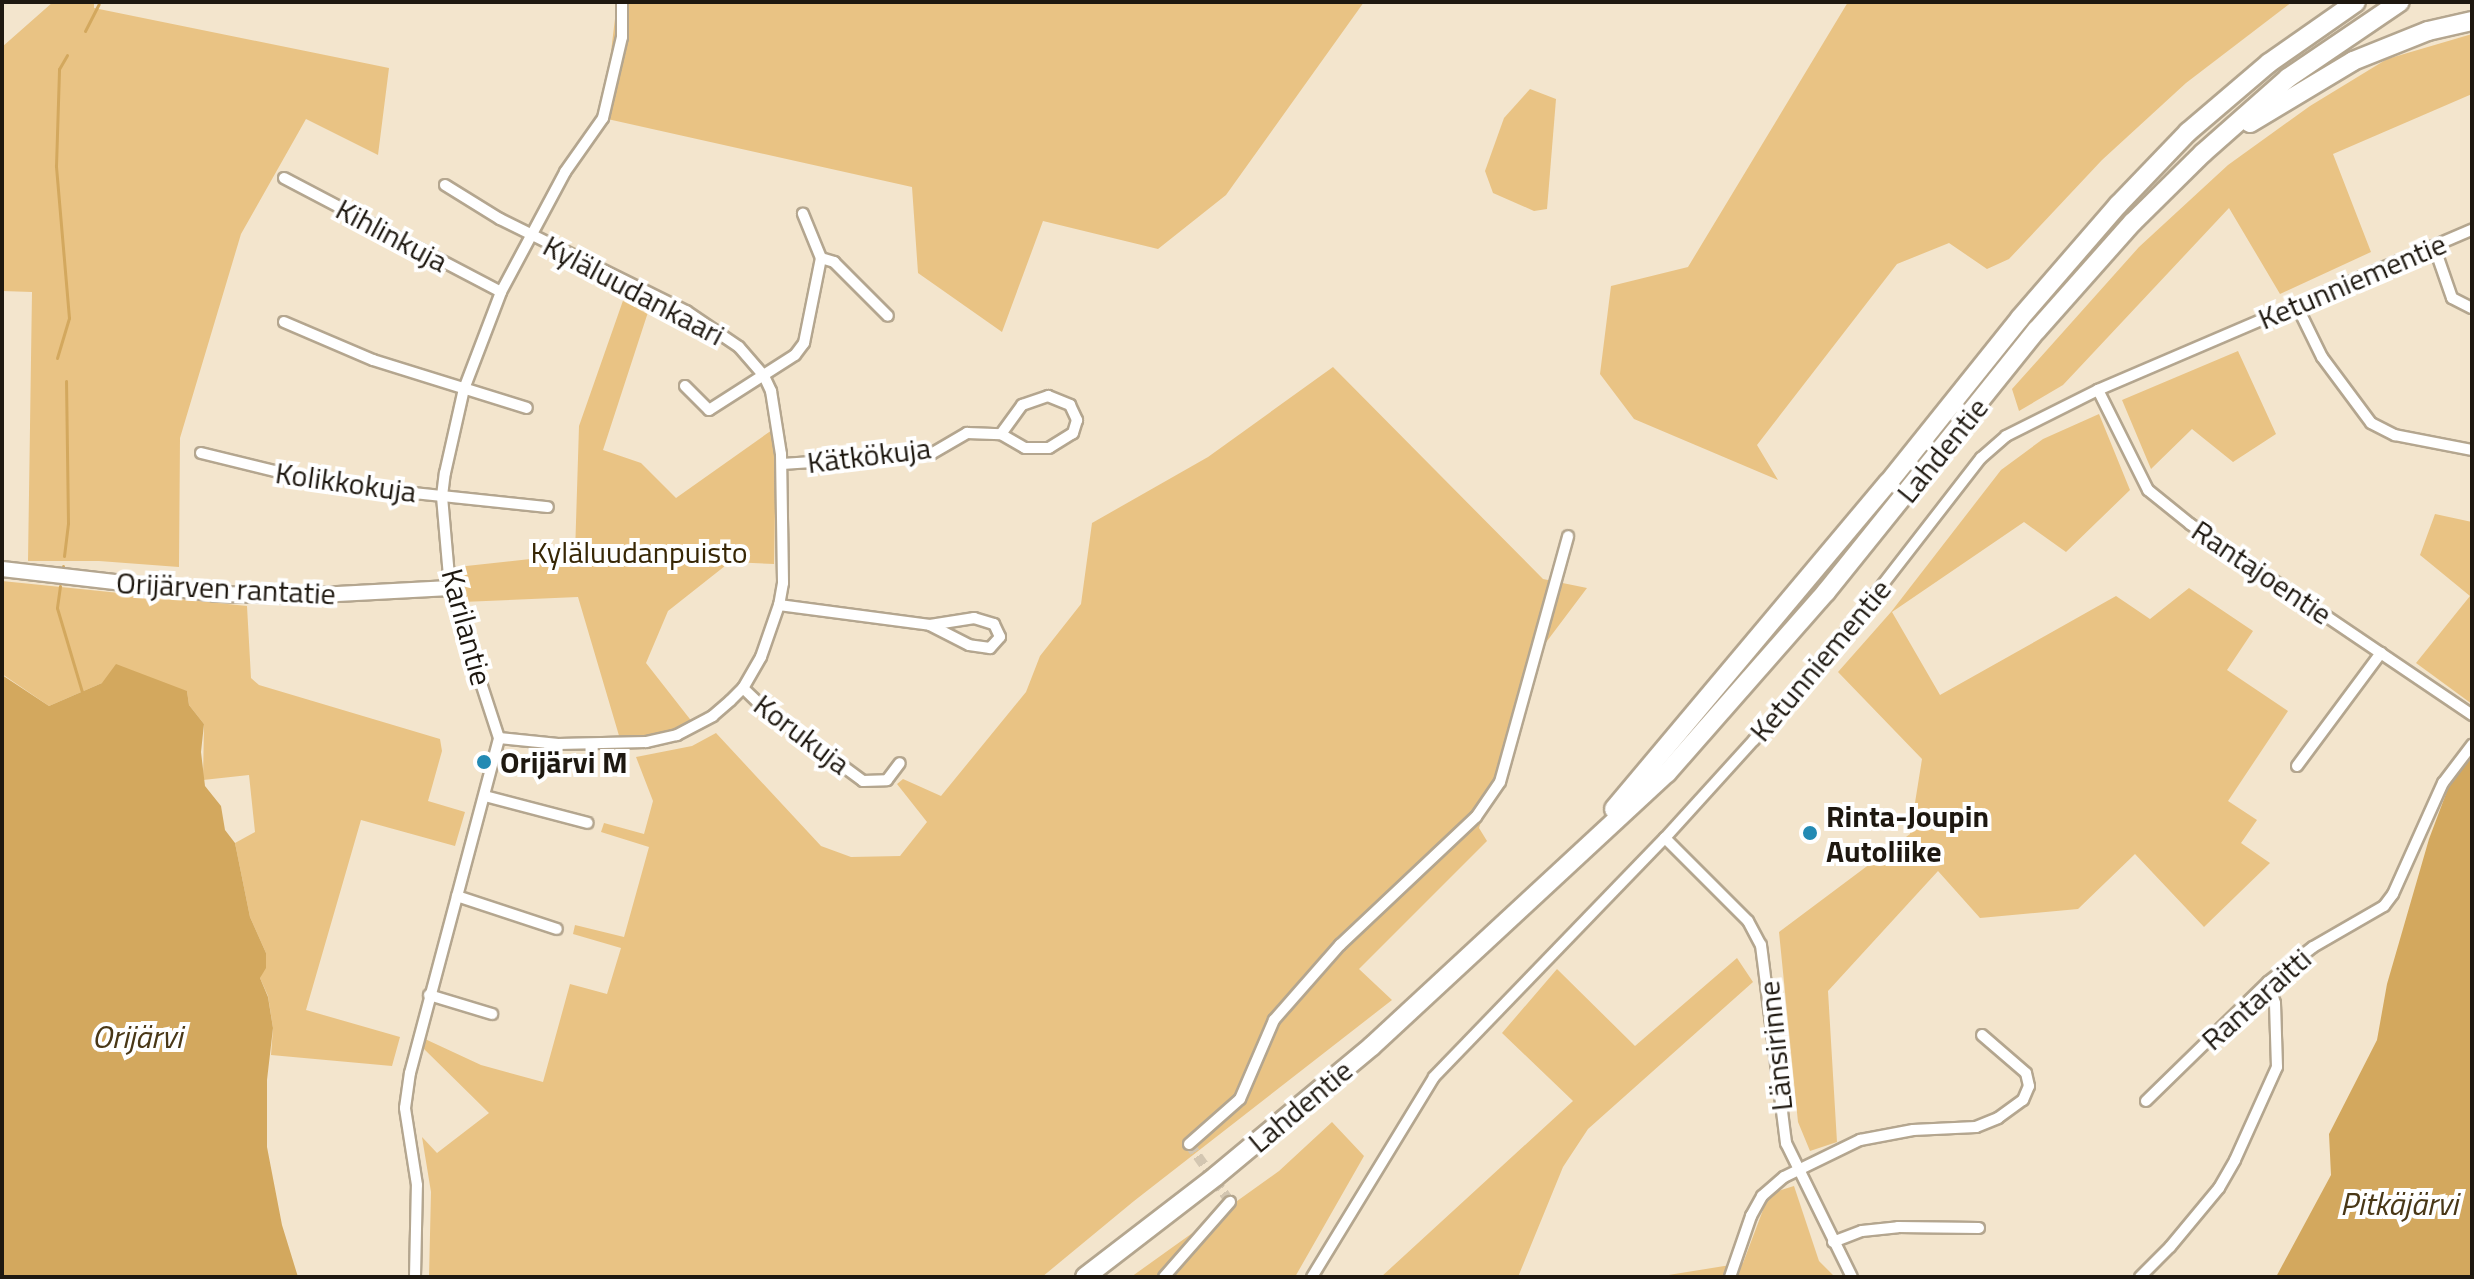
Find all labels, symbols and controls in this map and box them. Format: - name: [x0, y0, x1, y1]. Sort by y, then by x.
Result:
- street label: Kihlinkuja: [330, 191, 454, 279]
- street label: Ketunniementie: [2253, 225, 2451, 337]
- street label: Kyläluudankaari: [537, 227, 731, 353]
- street label: Lahdentie: [1889, 390, 1995, 510]
- street label: Kätkökuja: [805, 430, 933, 480]
- street label: Kolikkokuja: [273, 454, 419, 510]
- street label: Rantajoentie: [2185, 512, 2339, 632]
- park label: Kyläluudanpuisto: [530, 534, 748, 570]
- street label: Orijärven rantatie: [115, 564, 337, 612]
- street label: Karilantie: [434, 565, 500, 689]
- street label: Ketunniementie: [1742, 572, 1898, 748]
- street label: Korukuja: [747, 686, 857, 782]
- place label: Orijärvi M: [500, 744, 628, 780]
- marker: Orijärvi M: [475, 753, 493, 771]
- place label: Rinta-Joupin Autoliike: [1826, 798, 1989, 868]
- marker: Rinta-Joupin Autoliike: [1801, 824, 1819, 842]
- street label: Rantaraitti: [2194, 941, 2318, 1057]
- street label: Länsirinne: [1750, 979, 1800, 1113]
- water label: Orijärvi: [92, 1017, 182, 1055]
- street label: Lahdentie: [1241, 1052, 1359, 1160]
- water label: Pitkäjärvi: [2340, 1184, 2458, 1222]

